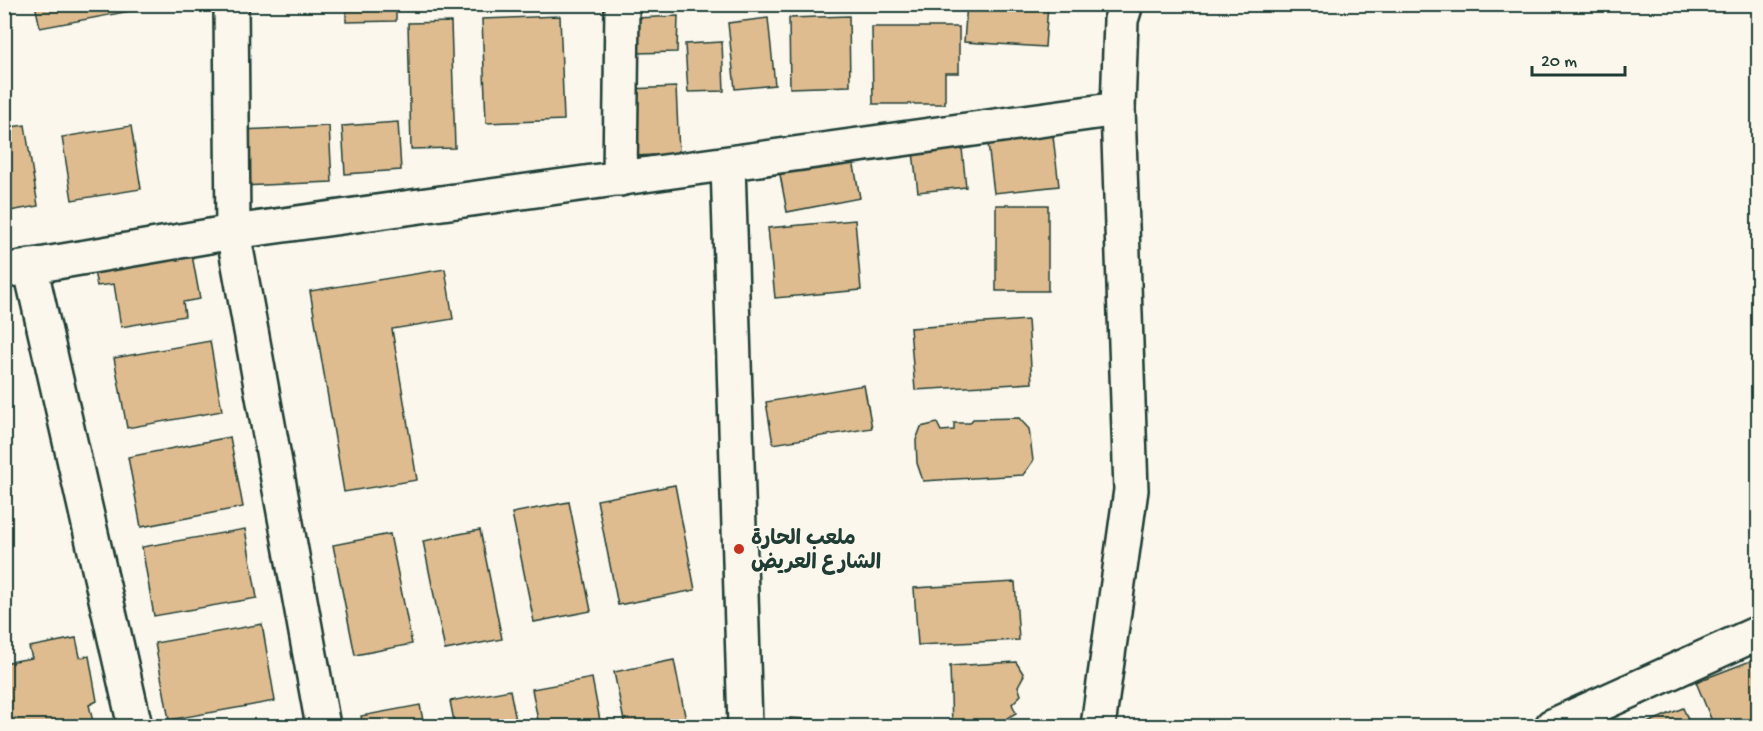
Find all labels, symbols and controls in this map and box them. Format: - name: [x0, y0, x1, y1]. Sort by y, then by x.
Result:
- scale bar: [1532, 39, 1625, 77]
- text: 20 m: [1541, 52, 1577, 73]
- place label: ملعب الحارة الشارع العريض: [751, 528, 881, 577]
- marker: ملعب الحارة الشارع العريض: [732, 542, 746, 556]

